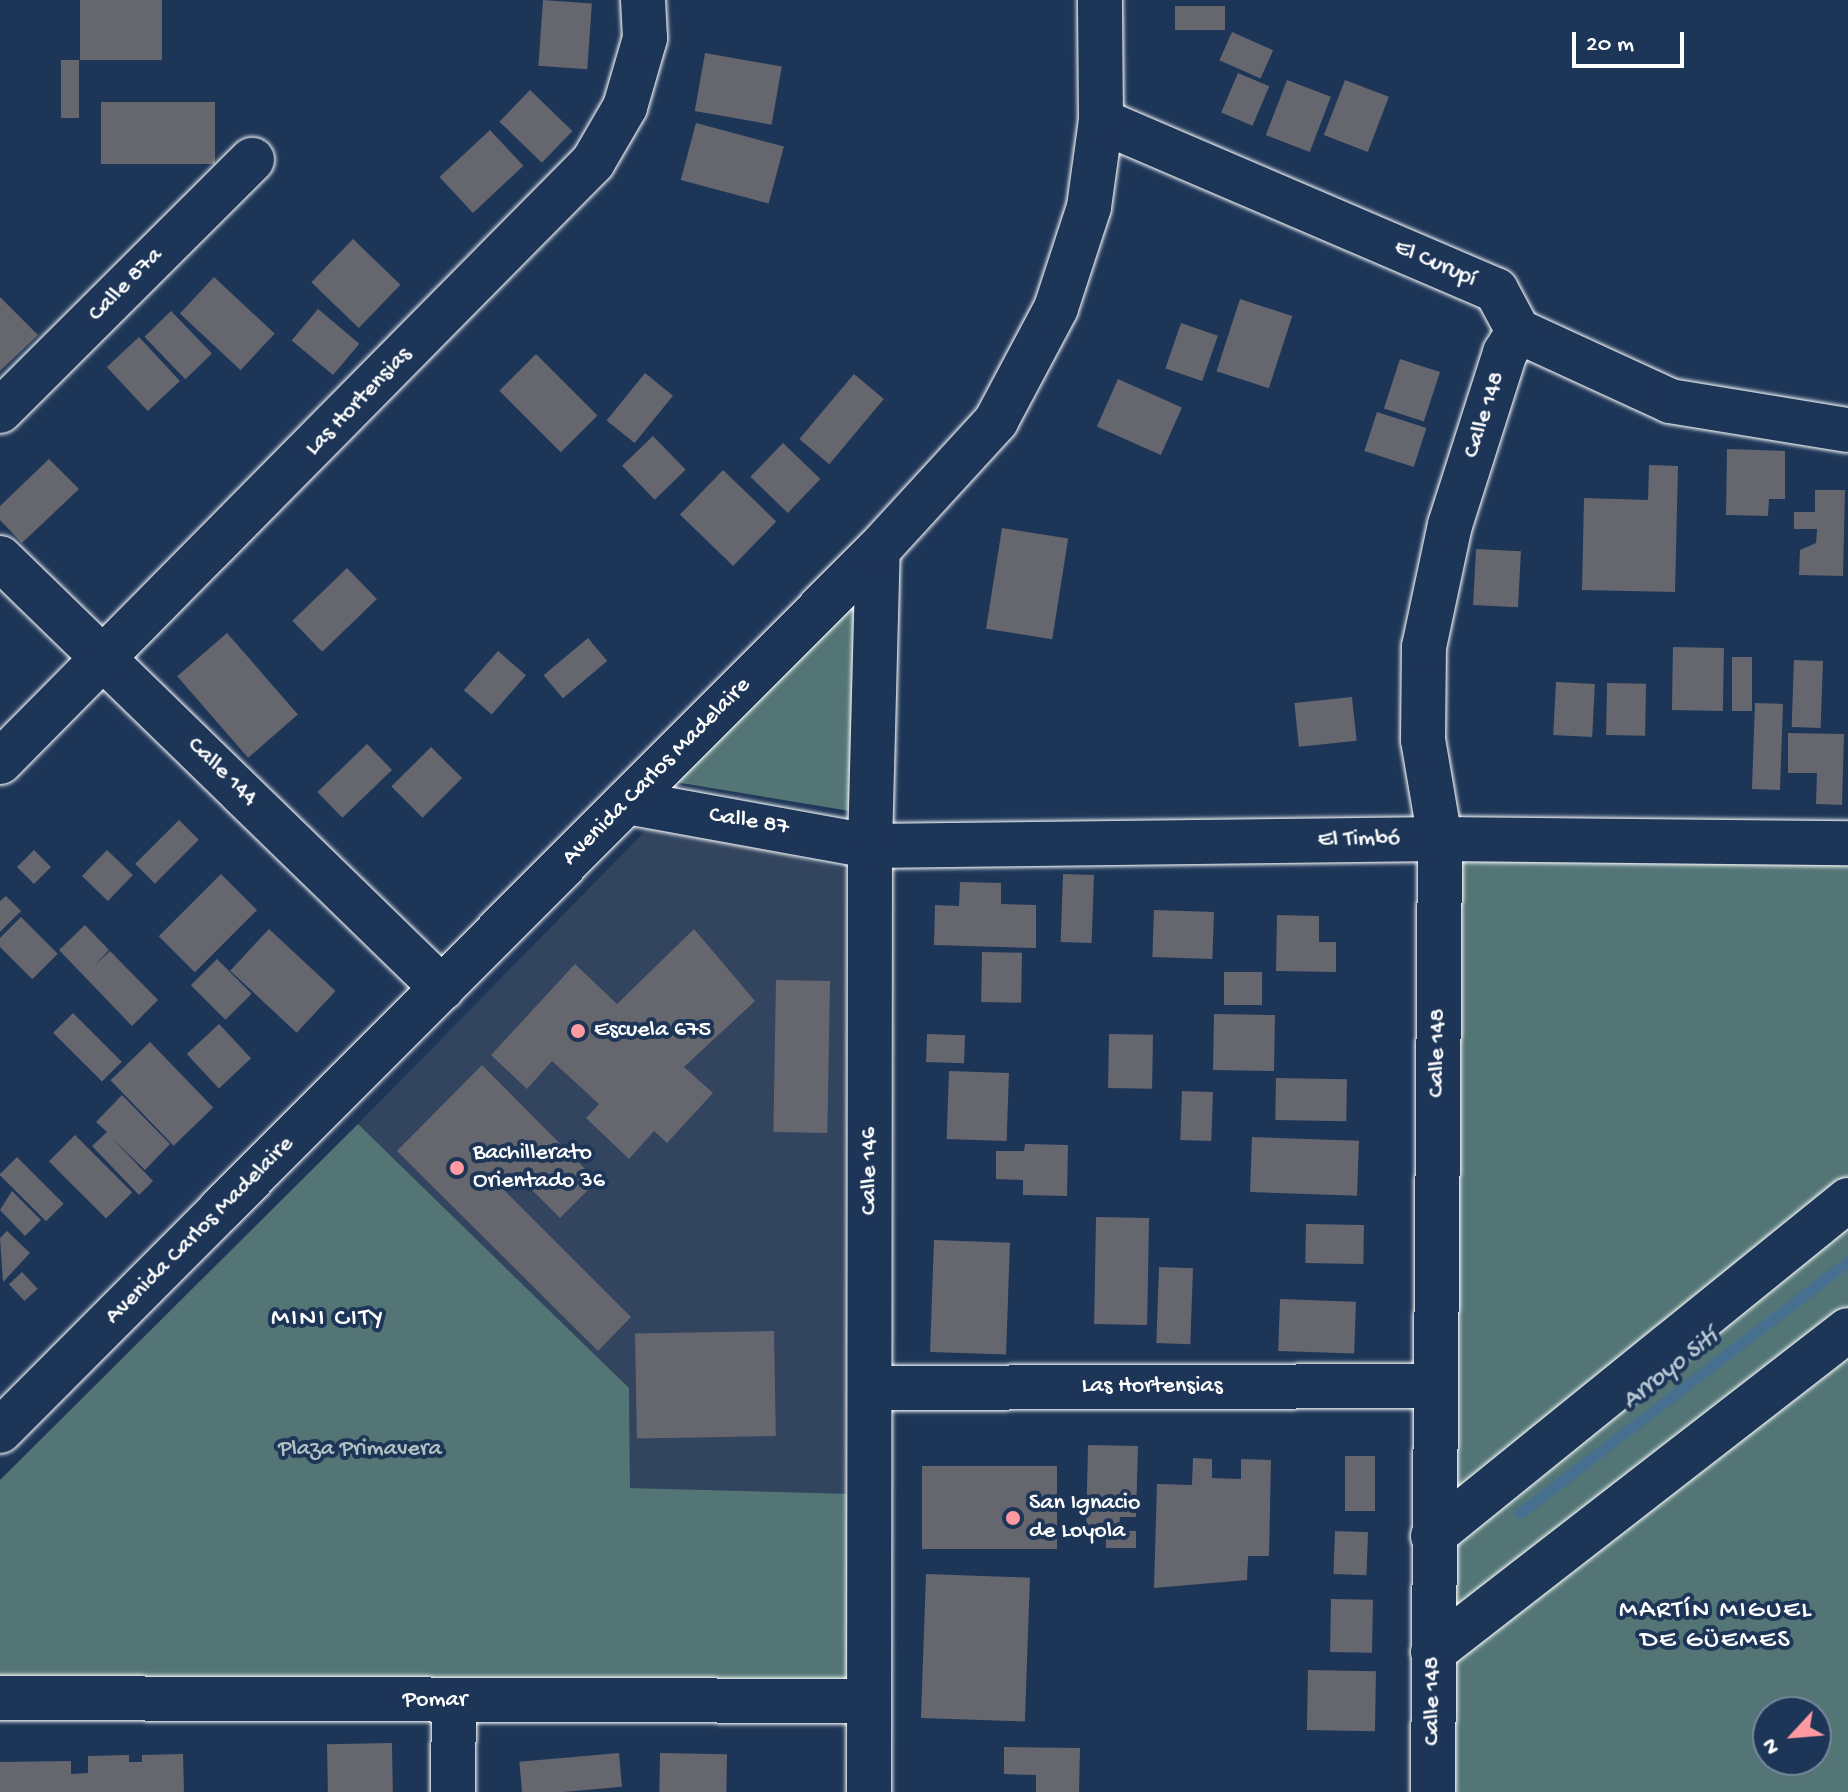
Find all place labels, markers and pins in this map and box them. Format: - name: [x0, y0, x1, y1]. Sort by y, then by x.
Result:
- place label: Escuela 675: [594, 1017, 711, 1045]
- marker: Escuela 675: [569, 1022, 587, 1040]
- place label: Bachillerato Orientado 36: [473, 1140, 605, 1196]
- marker: Bachillerato Orientado 36: [448, 1159, 466, 1177]
- place label: San Ignacio de Loyola: [1029, 1490, 1141, 1546]
- marker: San Ignacio de Loyola: [1004, 1509, 1022, 1527]

